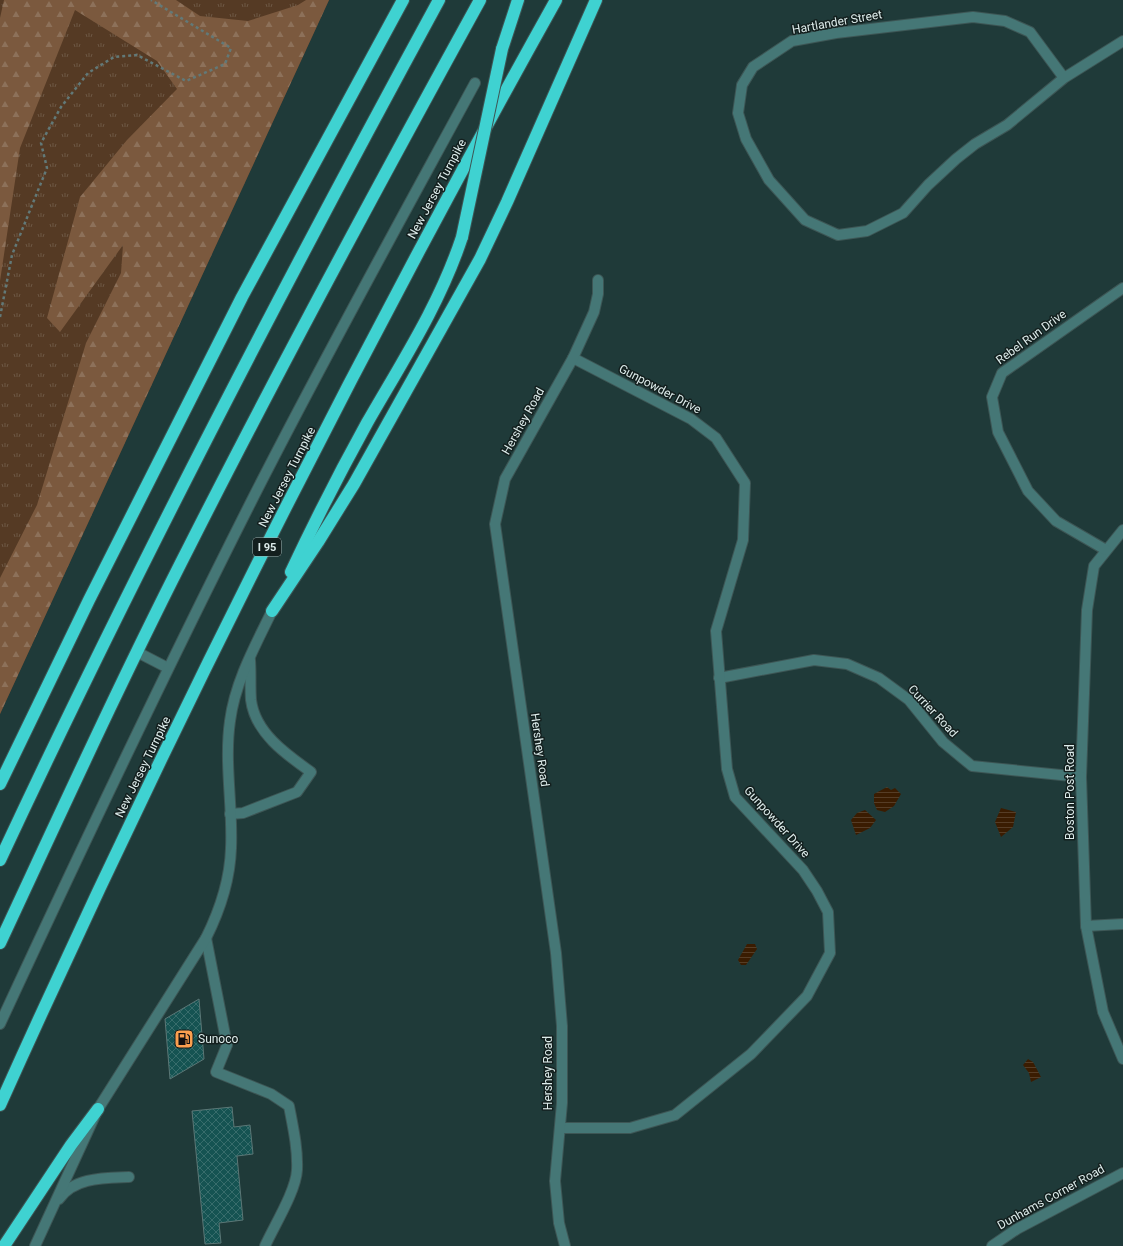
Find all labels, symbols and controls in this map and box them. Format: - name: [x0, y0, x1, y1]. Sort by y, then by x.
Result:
- street label: Hartlander Street: [791, 7, 883, 37]
- street label: New Jersey Turnpike: [405, 137, 469, 241]
- street label: Rebel Run Drive: [993, 307, 1069, 367]
- street label: Gunpowder Drive: [616, 361, 704, 417]
- street label: Hershey Road: [499, 385, 547, 457]
- street label: New Jersey Turnpike: [256, 424, 318, 530]
- road number: I 95: [253, 538, 281, 556]
- street label: Currier Road: [905, 682, 961, 740]
- street label: Hershey Road: [528, 712, 552, 788]
- street label: New Jersey Turnpike: [112, 714, 174, 820]
- street label: Boston Post Road: [1063, 744, 1077, 840]
- street label: Gunpowder Drive: [741, 783, 813, 861]
- fuel station icon: Sunoco: [173, 1028, 195, 1050]
- place label: Sunoco: [198, 1032, 238, 1046]
- street label: Hershey Road: [541, 1036, 555, 1110]
- street label: Dunhams Corner Road: [995, 1162, 1107, 1232]

